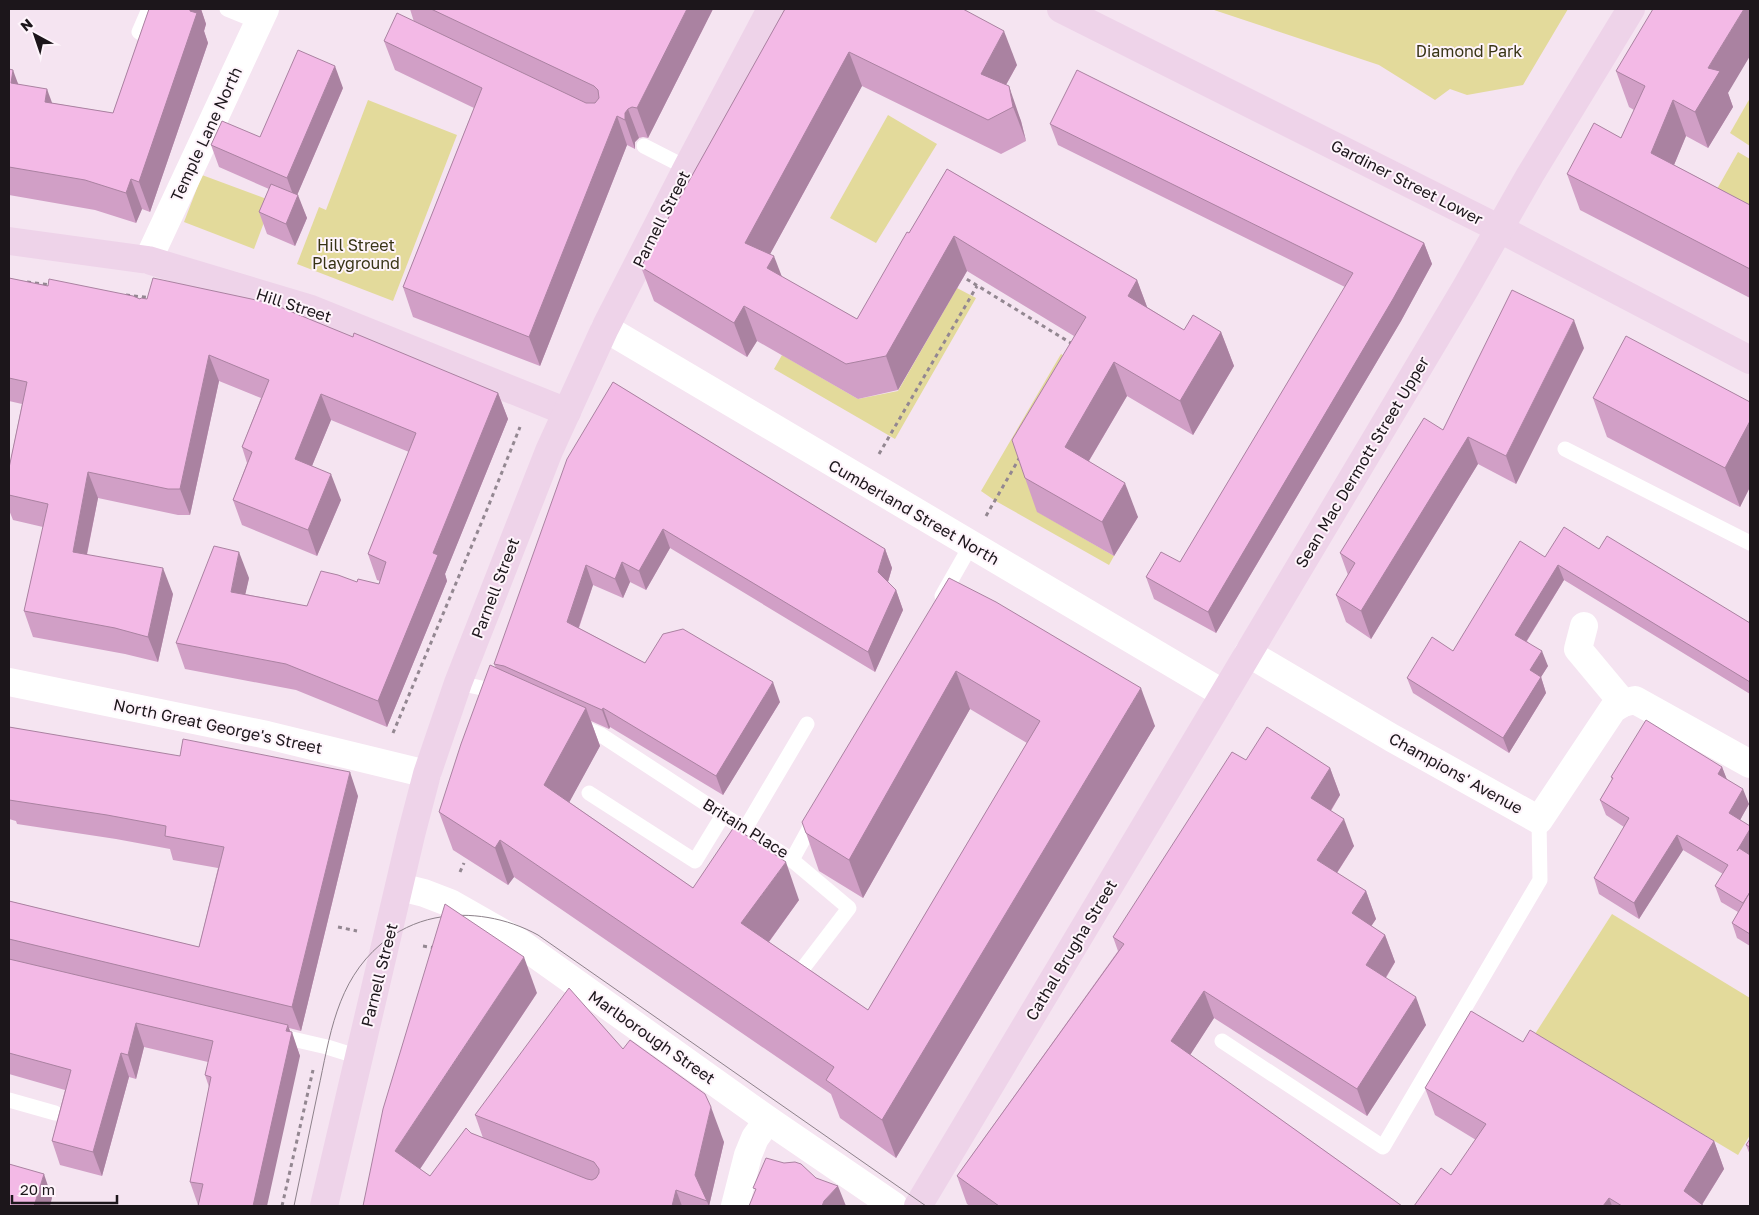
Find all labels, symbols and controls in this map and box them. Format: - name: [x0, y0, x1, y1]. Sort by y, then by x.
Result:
- north arrow: [10, 10, 60, 60]
- text: N: [17, 15, 36, 35]
- park label: Diamond Park: [1416, 41, 1522, 61]
- street label: Temple Lane North: [166, 64, 246, 204]
- street label: Gardiner Street Lower: [1328, 135, 1486, 229]
- street label: Parnell Street: [628, 167, 694, 271]
- park label: Hill Street Playground: [312, 235, 400, 273]
- street label: Hill Street: [254, 283, 334, 327]
- street label: Sean Mac Dermott Street Upper: [1291, 353, 1433, 571]
- street label: Cumberland Street North: [825, 455, 1003, 569]
- street label: Parnell Street: [467, 535, 523, 641]
- street label: North Great George's Street: [112, 694, 324, 758]
- street label: Champions' Avenue: [1386, 728, 1526, 818]
- street label: Britain Place: [699, 794, 793, 862]
- street label: Cathal Brugha Street: [1021, 876, 1121, 1024]
- street label: Parnell Street: [356, 921, 402, 1029]
- street label: Marlborough Street: [585, 986, 719, 1088]
- scale bar: [12, 1172, 118, 1204]
- text: 20 m: [20, 1180, 55, 1198]

